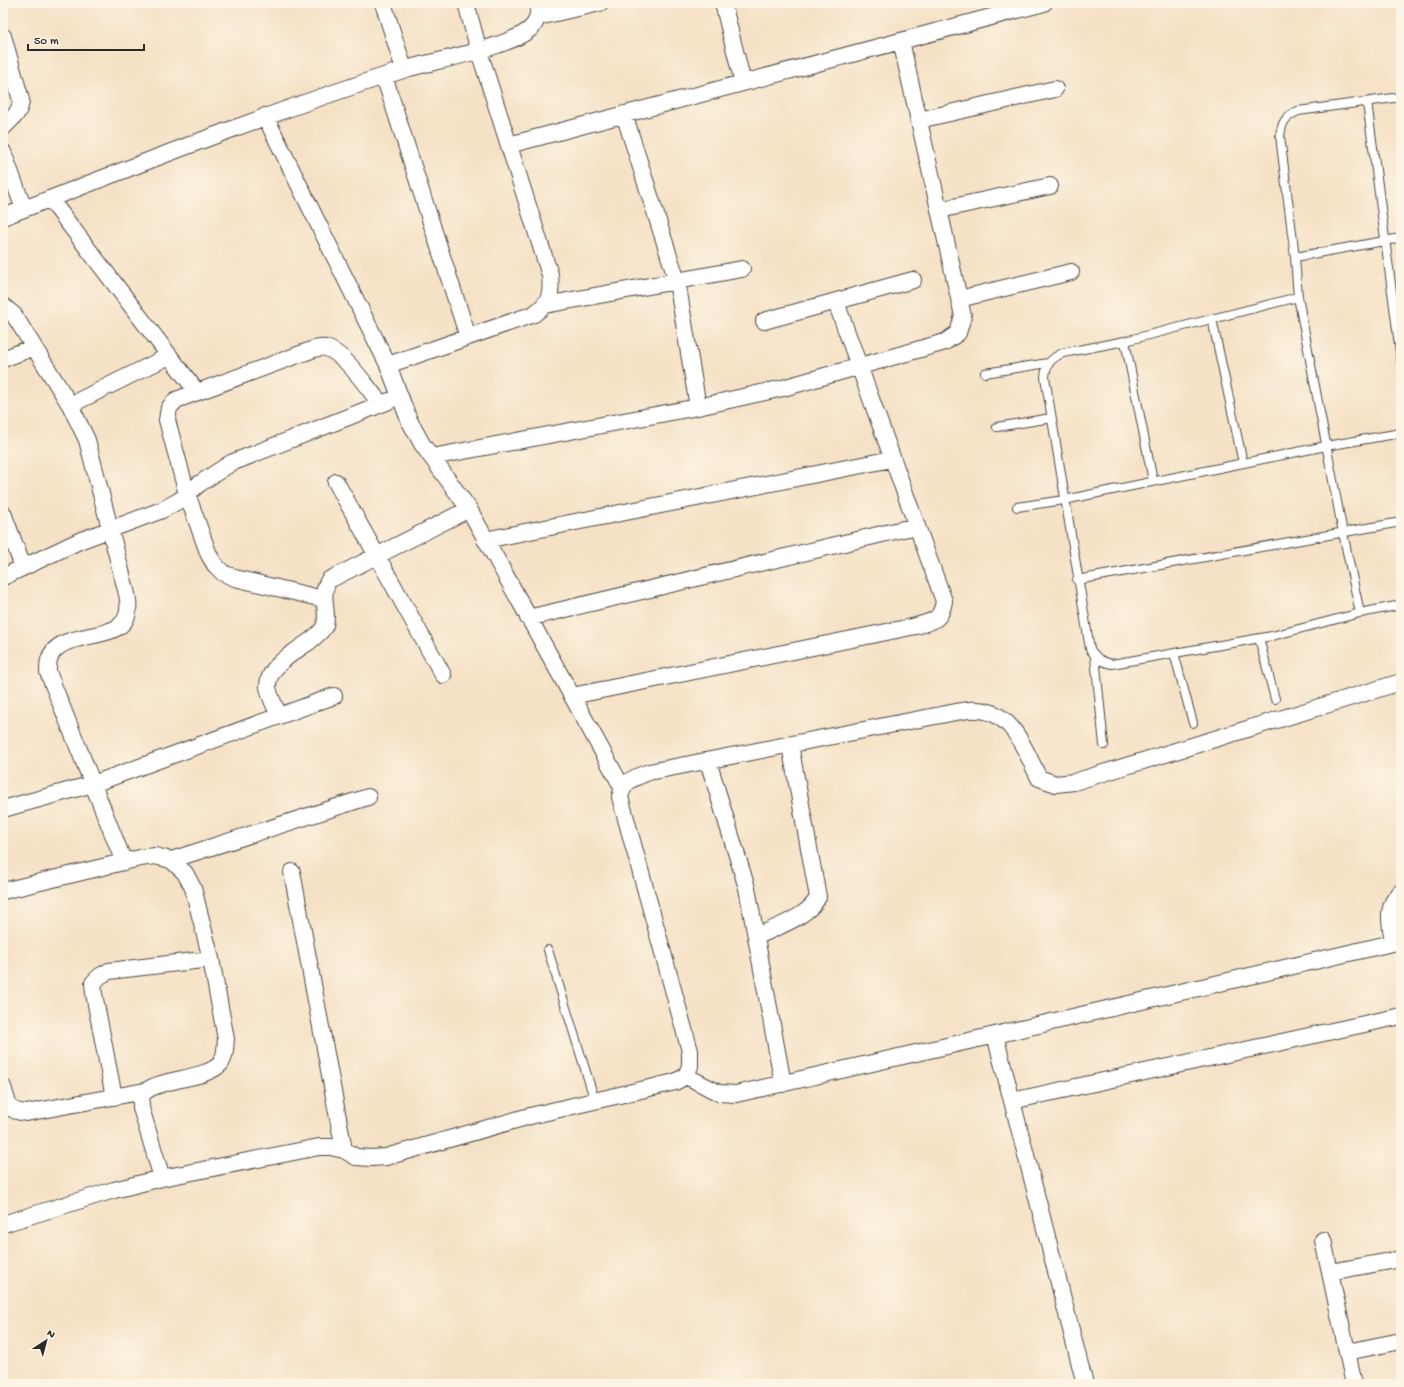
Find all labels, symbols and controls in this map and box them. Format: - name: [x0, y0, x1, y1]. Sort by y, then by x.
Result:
- scale bar: [28, 26, 144, 52]
- text: 50 m: [34, 35, 59, 49]
- north arrow: [26, 1321, 66, 1361]
- text: N: [44, 1328, 57, 1341]

